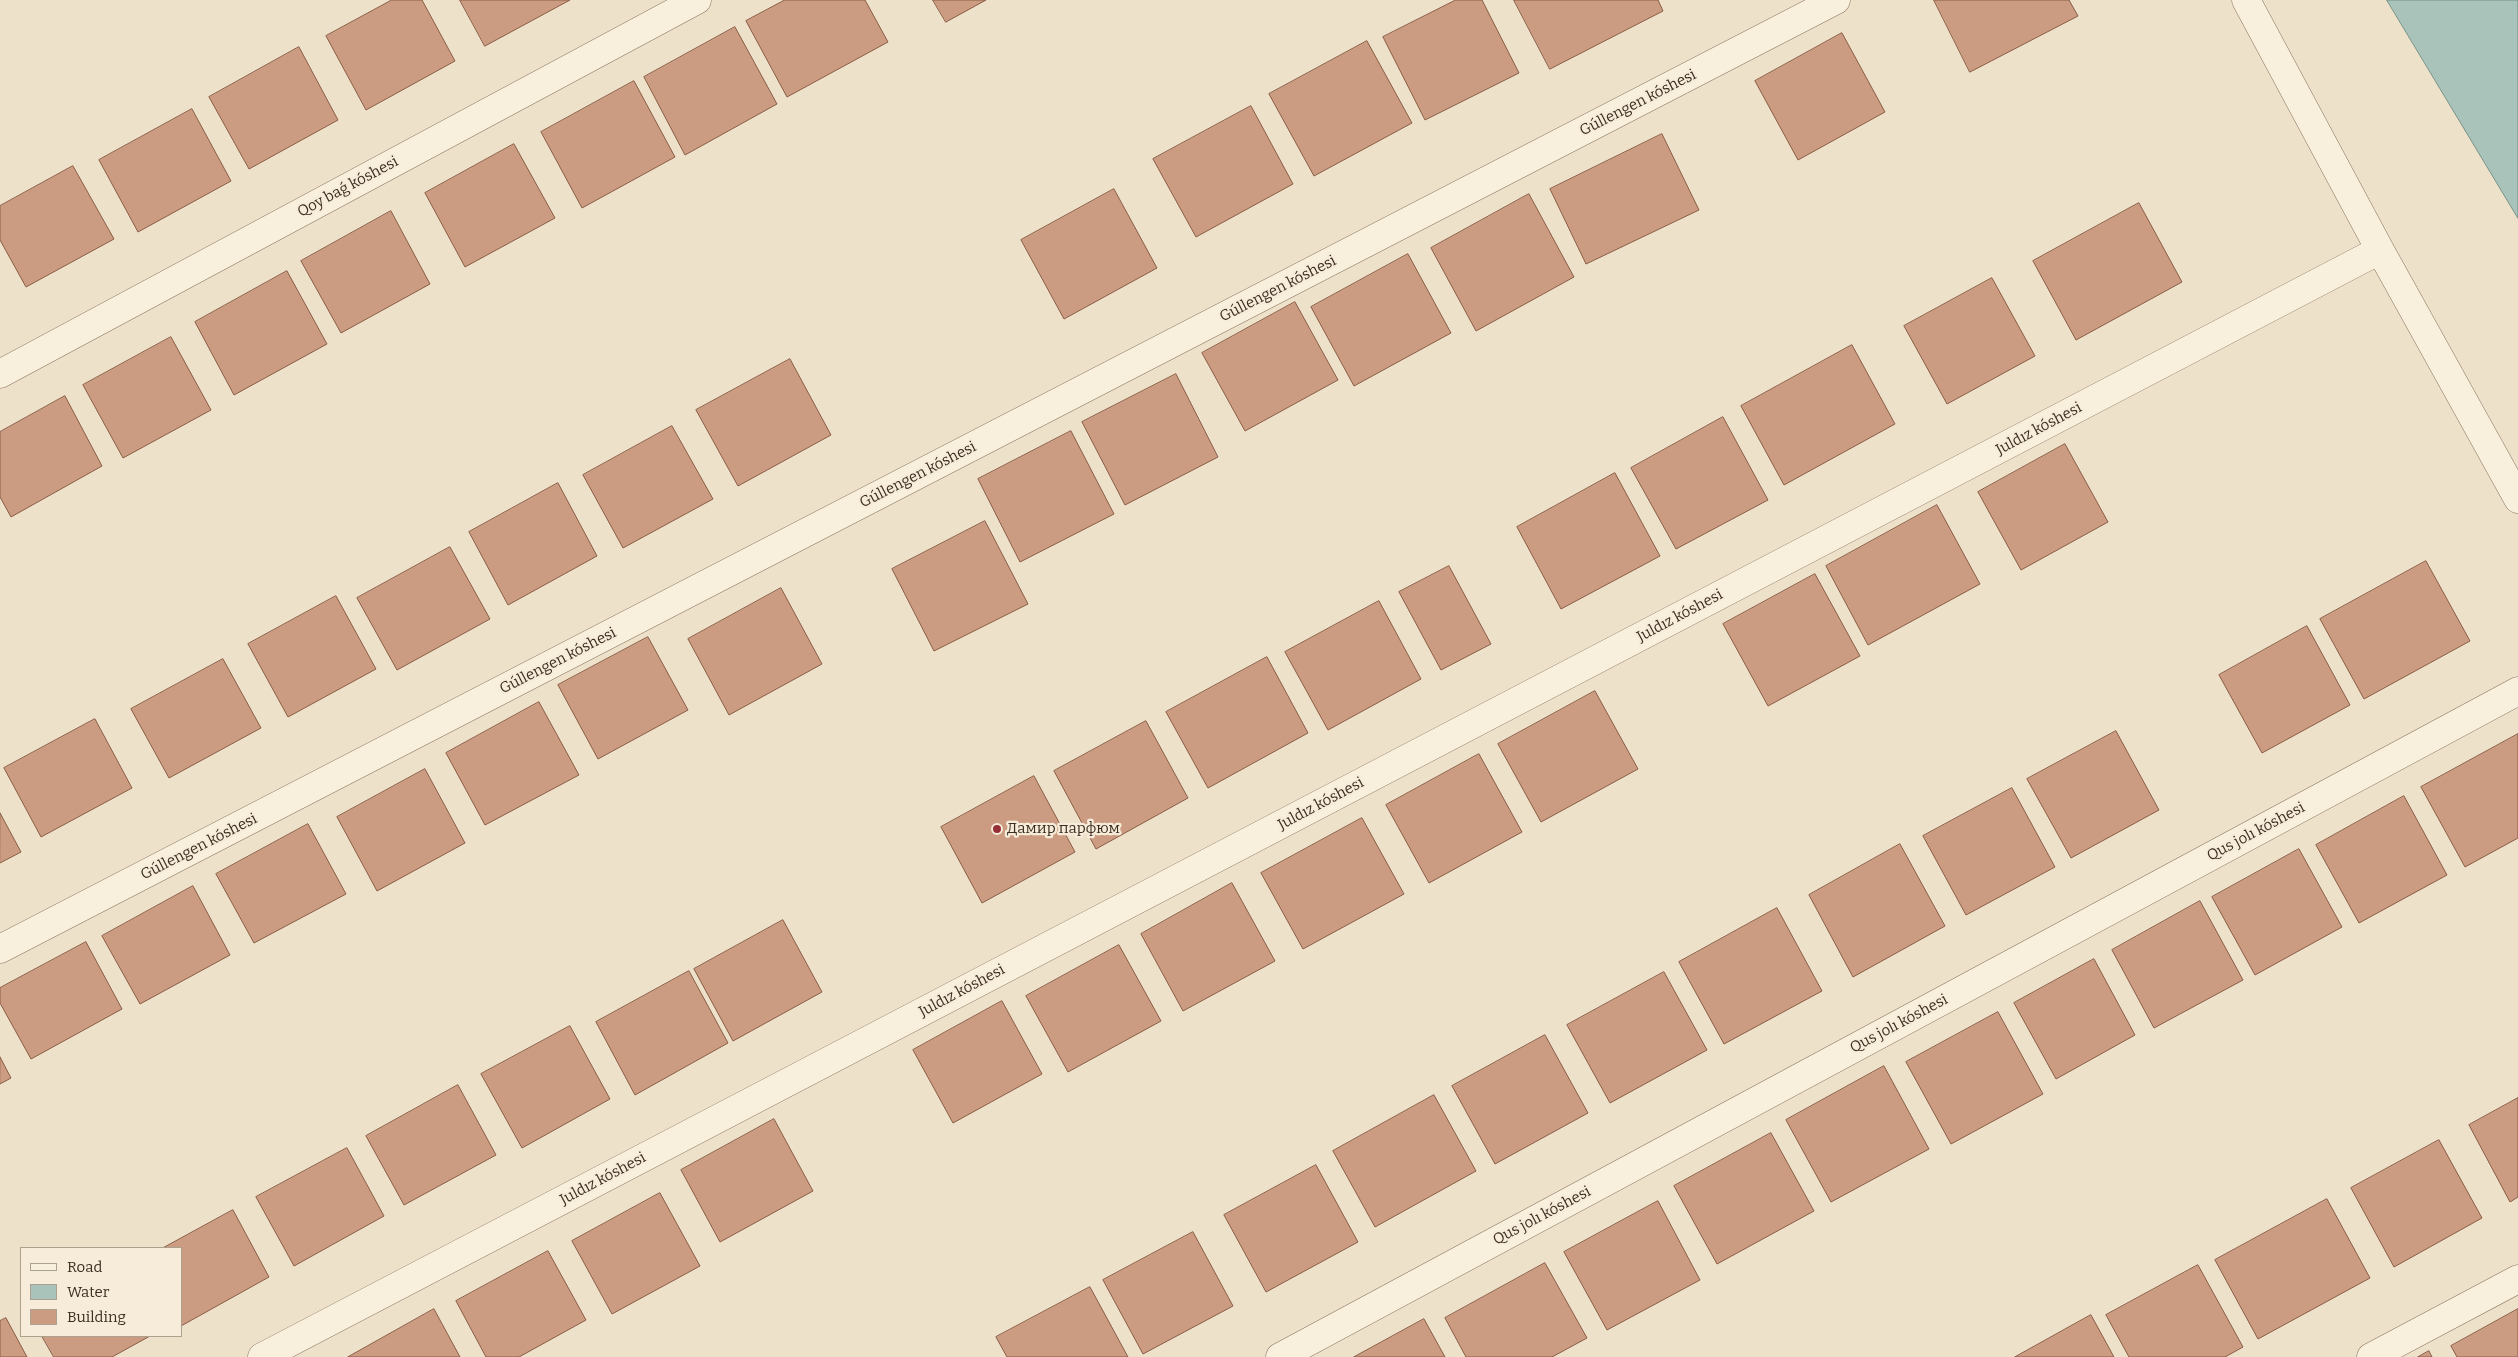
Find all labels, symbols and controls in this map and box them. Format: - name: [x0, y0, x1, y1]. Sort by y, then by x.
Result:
- street label: Gúllengen kóshesi: [1577, 66, 1699, 140]
- street label: Qoy baǵ kóshesi: [294, 153, 402, 221]
- street label: Gúllengen kóshesi: [1217, 252, 1339, 326]
- street label: Juldız kóshesi: [1993, 399, 2085, 459]
- street label: Gúllengen kóshesi: [857, 438, 979, 512]
- street label: Juldız kóshesi: [1634, 586, 1726, 646]
- street label: Gúllengen kóshesi: [497, 624, 619, 698]
- street label: Juldız kóshesi: [1275, 774, 1367, 834]
- street label: Qus jolı kóshesi: [2204, 799, 2308, 865]
- street label: Gúllengen kóshesi: [138, 810, 260, 884]
- place label: Дамир парфюм: [1007, 820, 1120, 838]
- marker: Дамир парфюм: [991, 823, 1003, 835]
- street label: Juldız kóshesi: [916, 961, 1008, 1021]
- street label: Qus jolı kóshesi: [1847, 991, 1951, 1057]
- street label: Juldız kóshesi: [557, 1149, 649, 1209]
- street label: Qus jolı kóshesi: [1490, 1183, 1594, 1249]
- legend: [20, 1247, 182, 1337]
- text: Road: [67, 1258, 102, 1276]
- text: Water: [67, 1283, 109, 1301]
- text: Building: [67, 1308, 126, 1326]

